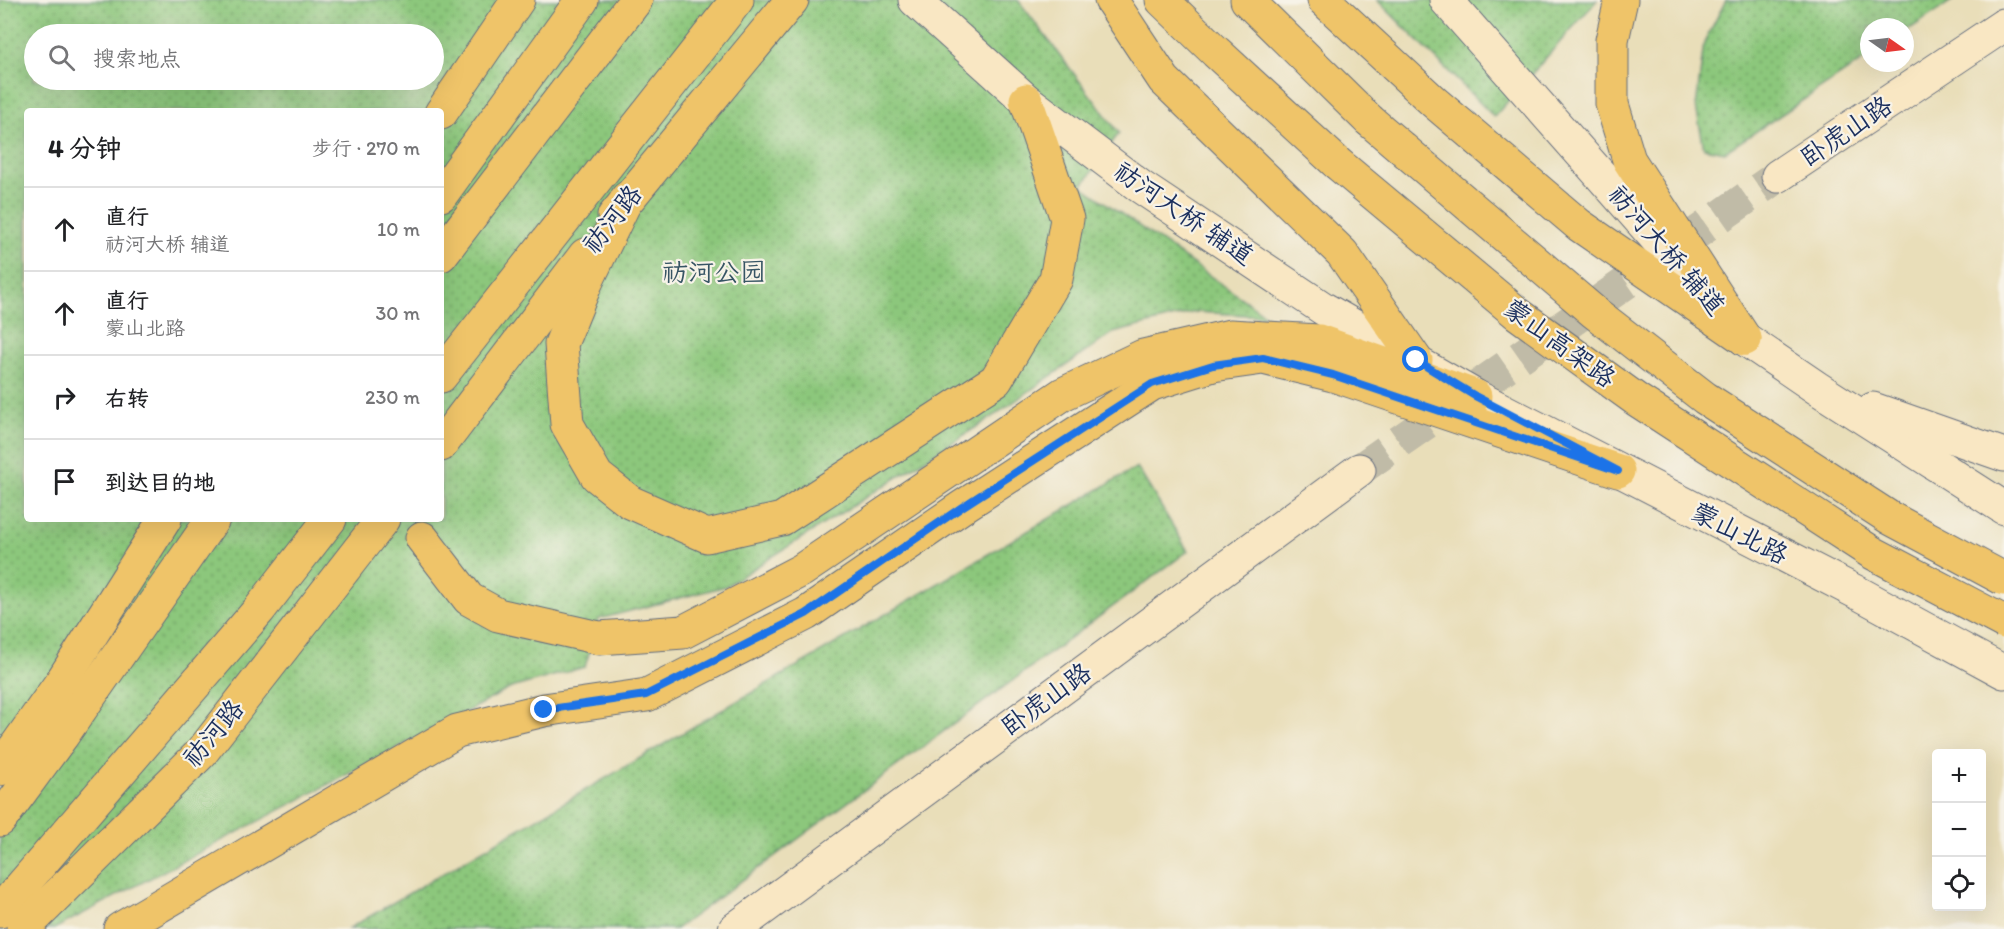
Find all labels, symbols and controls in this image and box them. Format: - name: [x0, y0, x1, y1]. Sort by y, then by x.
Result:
- north arrow: [1860, 18, 1914, 72]
- search box: [24, 24, 444, 90]
- icon: search: [45, 41, 78, 74]
- text: 搜索地点: [93, 45, 181, 72]
- street label: 卧虎山路: [1794, 89, 1898, 173]
- text: 4 分钟: [48, 132, 121, 164]
- text: 步行 · 270 m: [312, 136, 420, 160]
- street label: 祊河大桥 辅道: [1108, 154, 1260, 272]
- street label: 祊河路: [575, 178, 649, 260]
- street label: 祊河大桥 辅道: [1602, 178, 1732, 322]
- text: 直行: [105, 203, 149, 230]
- icon: ahead: [48, 213, 81, 246]
- text: 10 m: [377, 217, 420, 241]
- text: 祊河大桥 辅道: [105, 232, 230, 256]
- park label: 祊河公园: [662, 256, 766, 288]
- text: 直行: [105, 287, 149, 314]
- street label: 蒙山高架路: [1498, 292, 1622, 394]
- icon: ahead: [48, 297, 81, 330]
- text: 30 m: [375, 301, 420, 325]
- text: 蒙山北路: [105, 316, 185, 340]
- route start: [1402, 346, 1428, 372]
- icon: right: [48, 381, 81, 414]
- text: 右转: [105, 385, 149, 412]
- text: 230 m: [365, 385, 420, 409]
- icon: arrive: [48, 465, 81, 498]
- text: 到达目的地: [105, 469, 215, 496]
- street label: 蒙山北路: [1686, 495, 1794, 571]
- street label: 卧虎山路: [995, 655, 1097, 743]
- street label: 祊河路: [176, 693, 250, 773]
- route end: [530, 696, 556, 722]
- map controls: [1932, 749, 1986, 911]
- button: +: [1932, 749, 1986, 803]
- button: −: [1932, 803, 1986, 857]
- button: locate: [1932, 857, 1986, 911]

